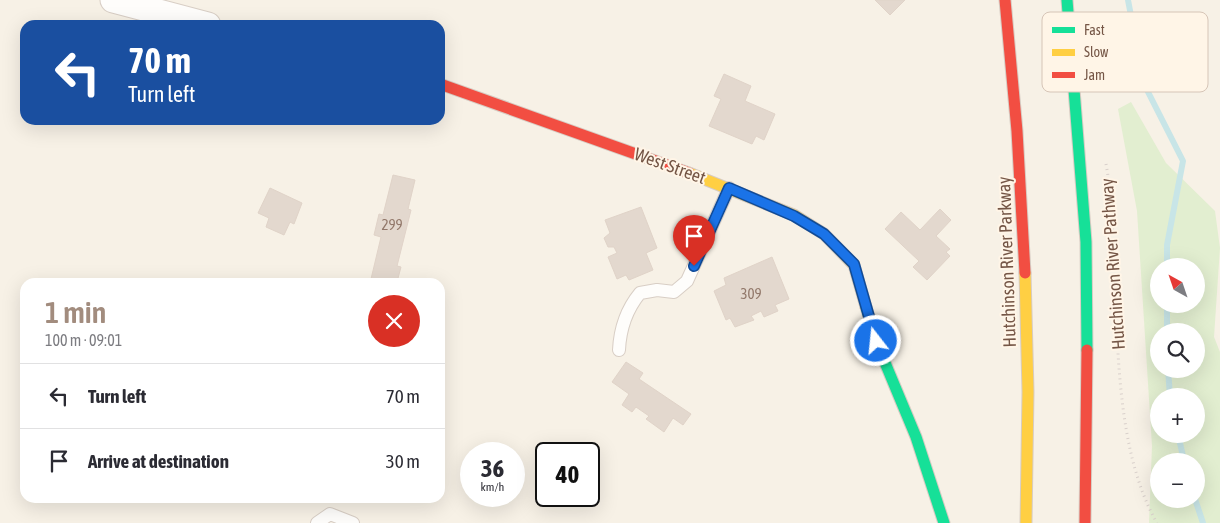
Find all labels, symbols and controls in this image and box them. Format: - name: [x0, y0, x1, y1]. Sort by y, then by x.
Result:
- legend: [1042, 12, 1208, 92]
- text: Fast: [1084, 22, 1105, 38]
- icon: left: [45, 40, 110, 105]
- text: 70 m: [128, 40, 191, 80]
- text: Slow: [1084, 44, 1109, 60]
- text: Jam: [1084, 67, 1105, 83]
- text: Turn left: [128, 81, 195, 107]
- street label: West Street: [632, 143, 709, 188]
- street label: Hutchinson River Parkway: [993, 176, 1020, 348]
- street label: Hutchinson River Pathway: [1096, 178, 1129, 350]
- pin: [673, 215, 715, 266]
- house number: 299: [381, 216, 403, 233]
- icon: arrive: [680, 222, 708, 250]
- north arrow: [1150, 258, 1205, 312]
- map controls: [1150, 258, 1205, 508]
- house number: 309: [740, 285, 762, 302]
- text: 1 min: [45, 295, 106, 329]
- button: close: [368, 295, 420, 347]
- position arrow: [849, 314, 901, 366]
- button: search: [1150, 323, 1205, 378]
- text: 100 m · 09:01: [45, 331, 122, 349]
- icon: left: [45, 382, 73, 410]
- text: Turn left: [88, 385, 146, 407]
- text: 70 m: [386, 385, 420, 407]
- button: +: [1150, 388, 1205, 443]
- speed limit sign: 40: [535, 442, 600, 507]
- icon: arrive: [45, 447, 73, 475]
- text: Arrive at destination: [88, 450, 229, 472]
- text: 30 m: [386, 450, 420, 472]
- button: −: [1150, 453, 1205, 508]
- text: 36: [481, 454, 504, 482]
- text: km/h: [481, 480, 504, 494]

